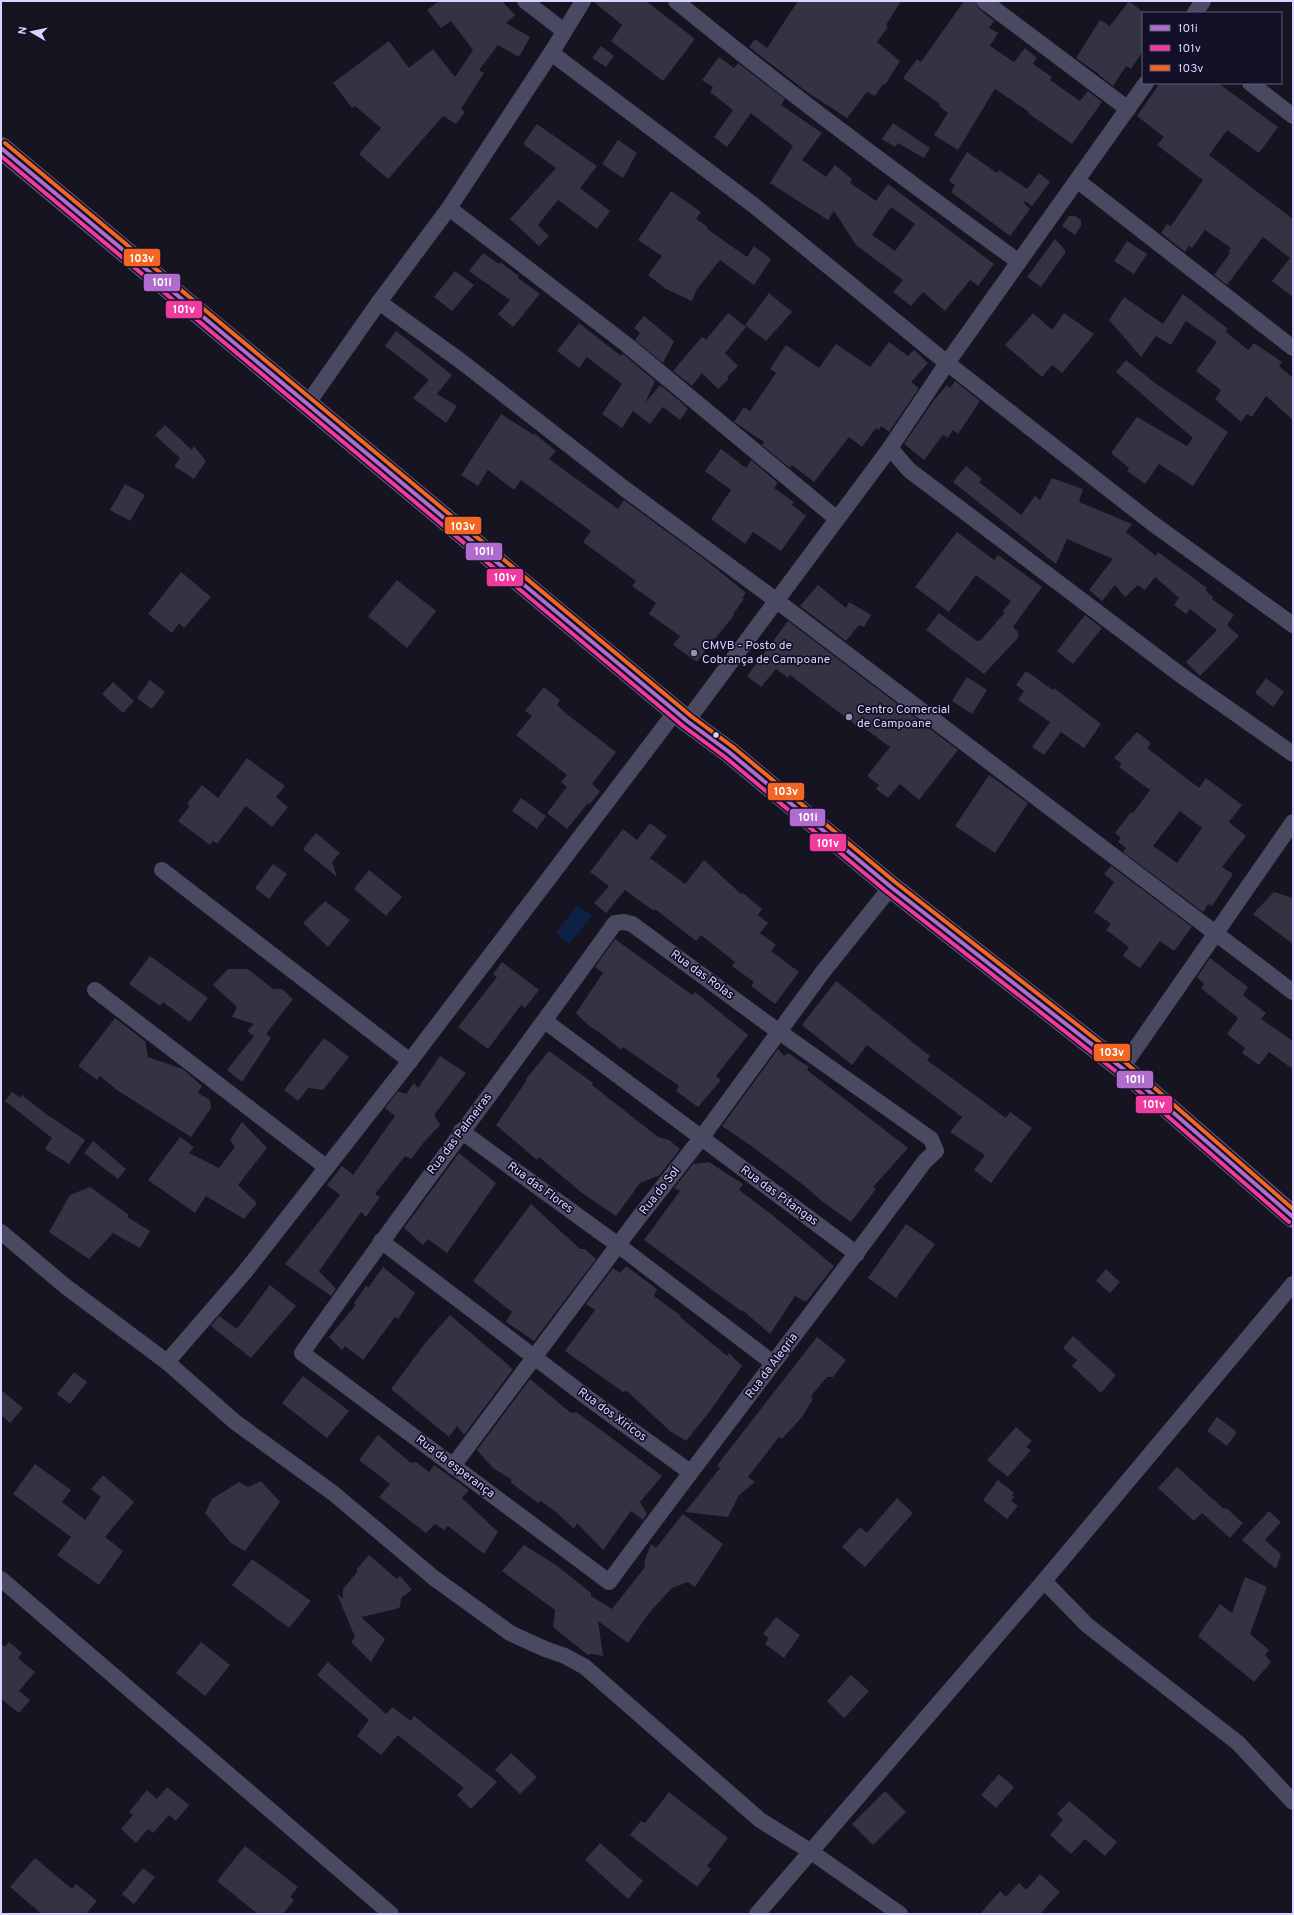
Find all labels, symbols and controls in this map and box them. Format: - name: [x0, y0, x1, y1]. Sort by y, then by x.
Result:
- north arrow: [12, 12, 52, 52]
- legend: [1142, 12, 1282, 84]
- text: 101i: [1178, 21, 1198, 37]
- text: N: [16, 26, 31, 36]
- text: 101v: [1178, 41, 1201, 57]
- text: 103v: [1178, 61, 1203, 77]
- line badge: 103v: [123, 248, 161, 267]
- text: 103v: [130, 252, 154, 266]
- line badge: 101i: [143, 273, 181, 292]
- text: 101i: [152, 276, 172, 290]
- line badge: 101v: [165, 300, 203, 319]
- text: 101v: [173, 303, 195, 317]
- line badge: 103v: [444, 516, 482, 535]
- text: 103v: [451, 520, 475, 534]
- line badge: 101i: [465, 542, 503, 561]
- text: 101i: [474, 545, 494, 559]
- line badge: 101v: [486, 568, 524, 587]
- text: 101v: [494, 571, 516, 585]
- place label: CMVB - Posto de Cobrança de Campoane: [702, 638, 830, 668]
- marker: CMVB - Posto de Cobrança de Campoane: [689, 648, 699, 658]
- place label: Centro Comercial de Campoane: [857, 702, 950, 732]
- marker: Centro Comercial de Campoane: [844, 712, 854, 722]
- unlabelled marker: [711, 730, 721, 740]
- line badge: 103v: [767, 782, 805, 801]
- text: 103v: [774, 785, 798, 799]
- line badge: 101i: [789, 808, 826, 827]
- text: 101i: [798, 811, 818, 825]
- line badge: 101v: [809, 833, 847, 852]
- text: 101v: [817, 837, 839, 851]
- street label: Rua das Rolas: [667, 947, 737, 1003]
- line badge: 103v: [1093, 1043, 1131, 1062]
- text: 103v: [1100, 1046, 1124, 1060]
- line badge: 101i: [1116, 1070, 1154, 1089]
- text: 101i: [1125, 1073, 1145, 1087]
- street label: Rua das Palmeiras: [424, 1090, 496, 1178]
- line badge: 101v: [1135, 1095, 1173, 1114]
- text: 101v: [1143, 1098, 1165, 1112]
- street label: Rua das Flores: [504, 1159, 576, 1217]
- street label: Rua das Pitangas: [737, 1162, 821, 1230]
- street label: Rua do Sol: [636, 1164, 684, 1218]
- street label: Rua da Alegria: [742, 1330, 802, 1402]
- street label: Rua dos Xiricos: [574, 1385, 650, 1445]
- street label: Rua da esperança: [412, 1432, 498, 1502]

